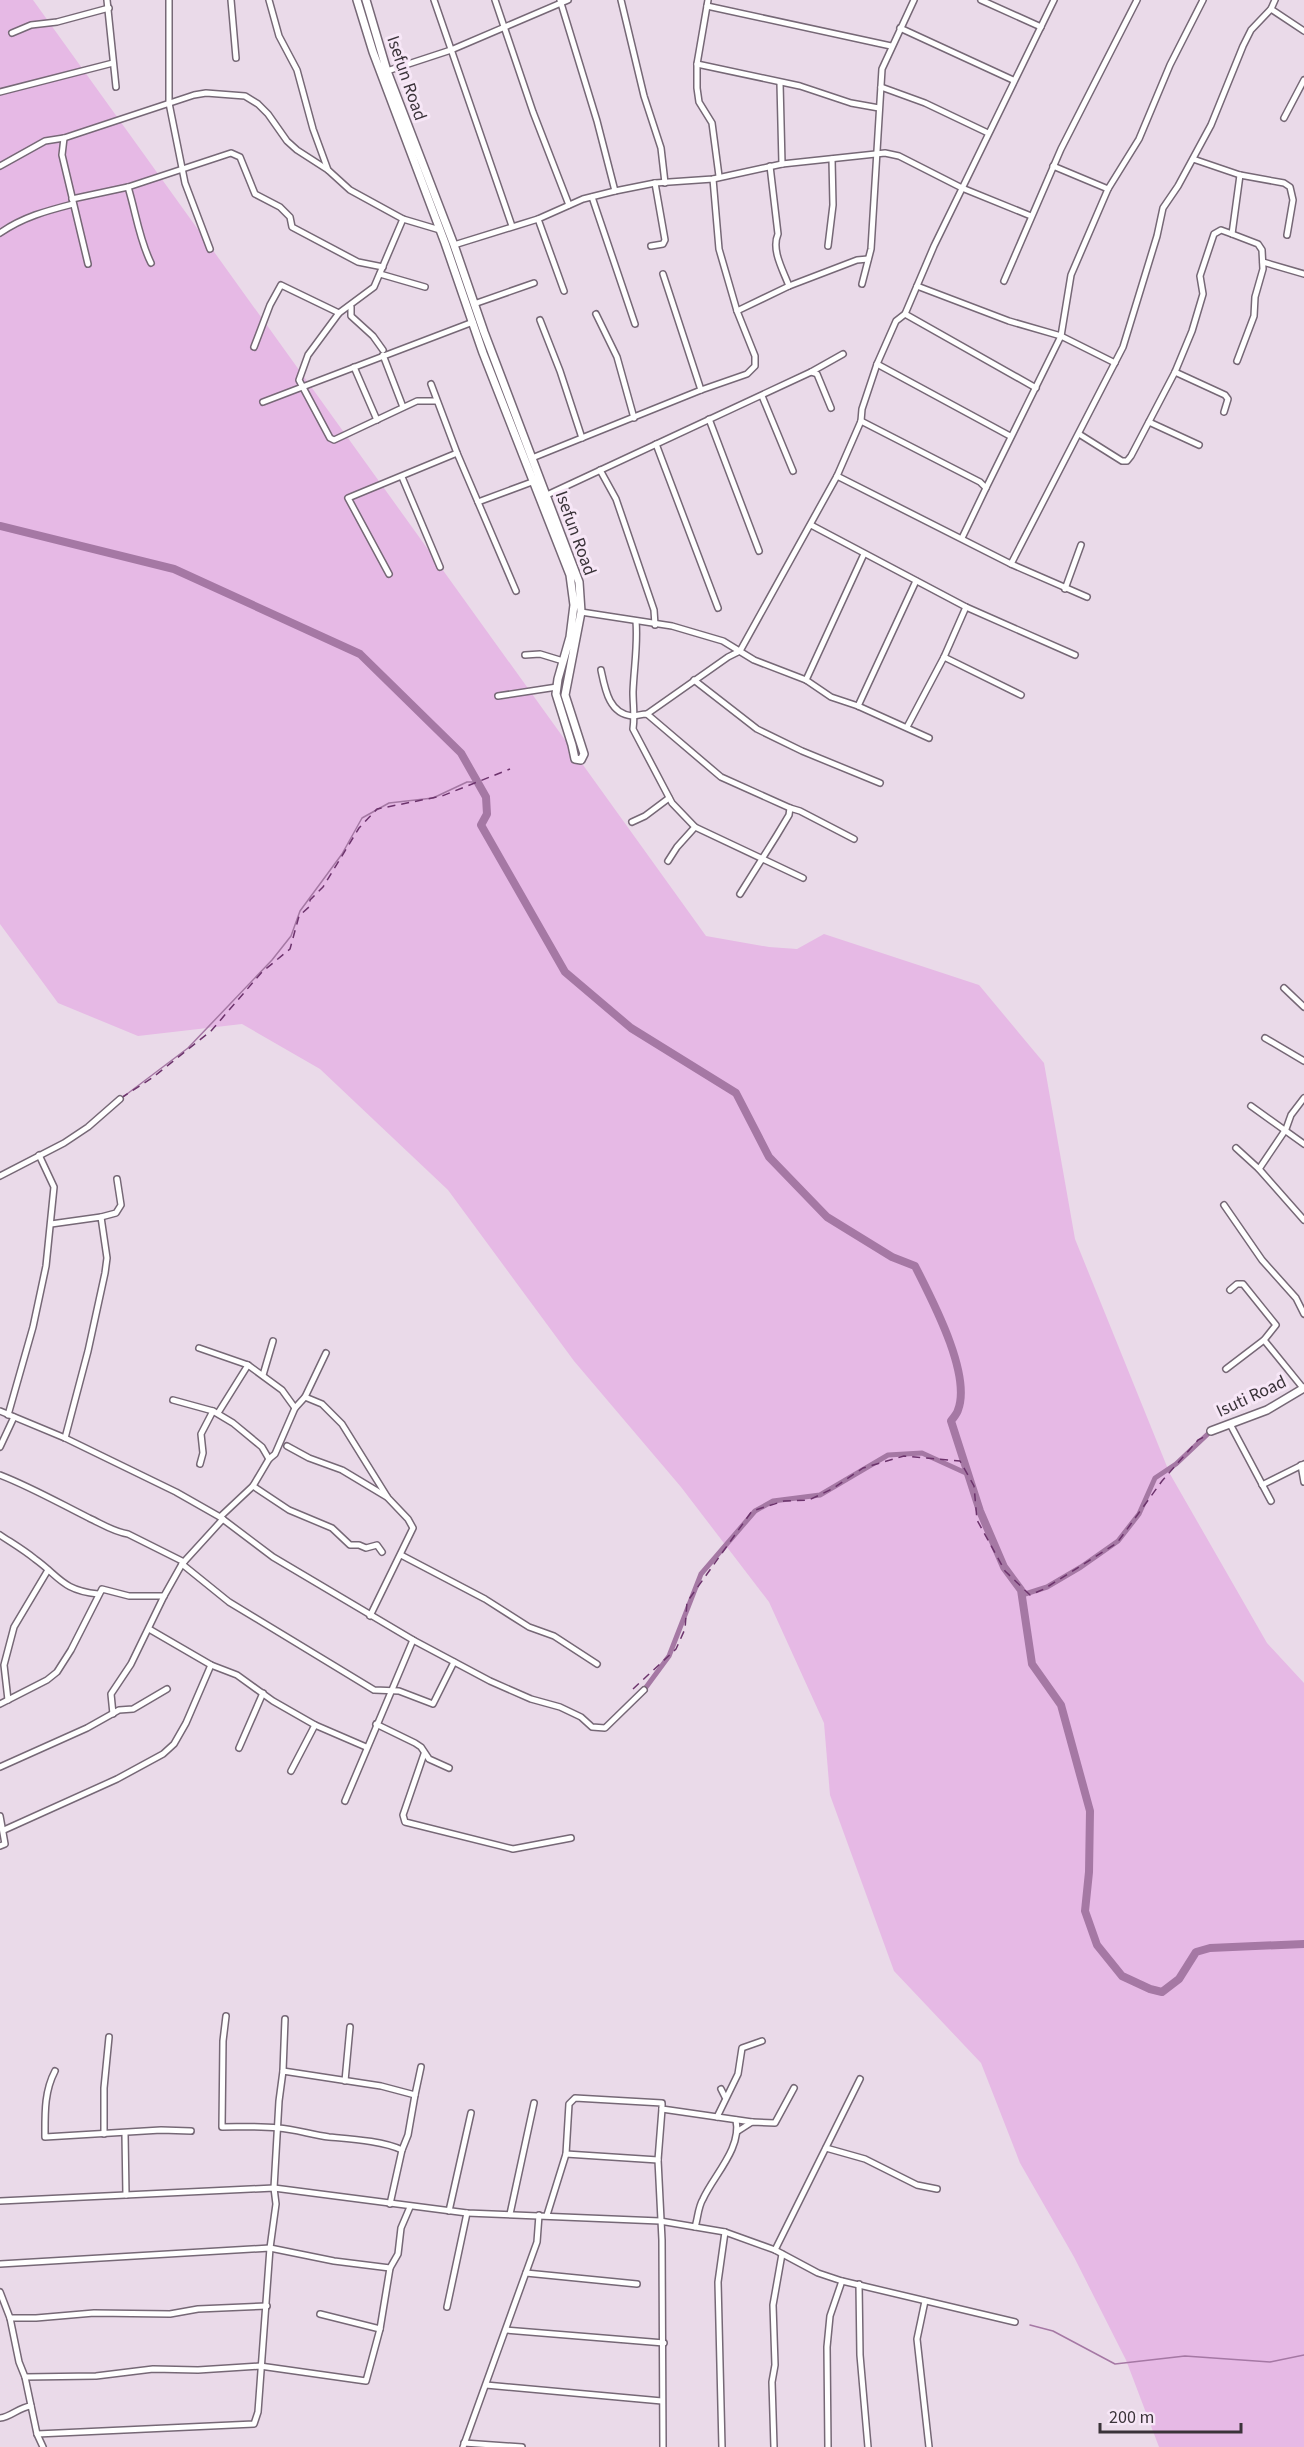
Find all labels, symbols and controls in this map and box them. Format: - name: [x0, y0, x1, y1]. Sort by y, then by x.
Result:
- street label: Isefun Road: [380, 32, 433, 124]
- street label: Isefun Road: [549, 487, 602, 579]
- street label: Isuti Road: [1212, 1369, 1290, 1424]
- scale bar: [1100, 2396, 1241, 2434]
- text: 200 m: [1109, 2405, 1154, 2430]

